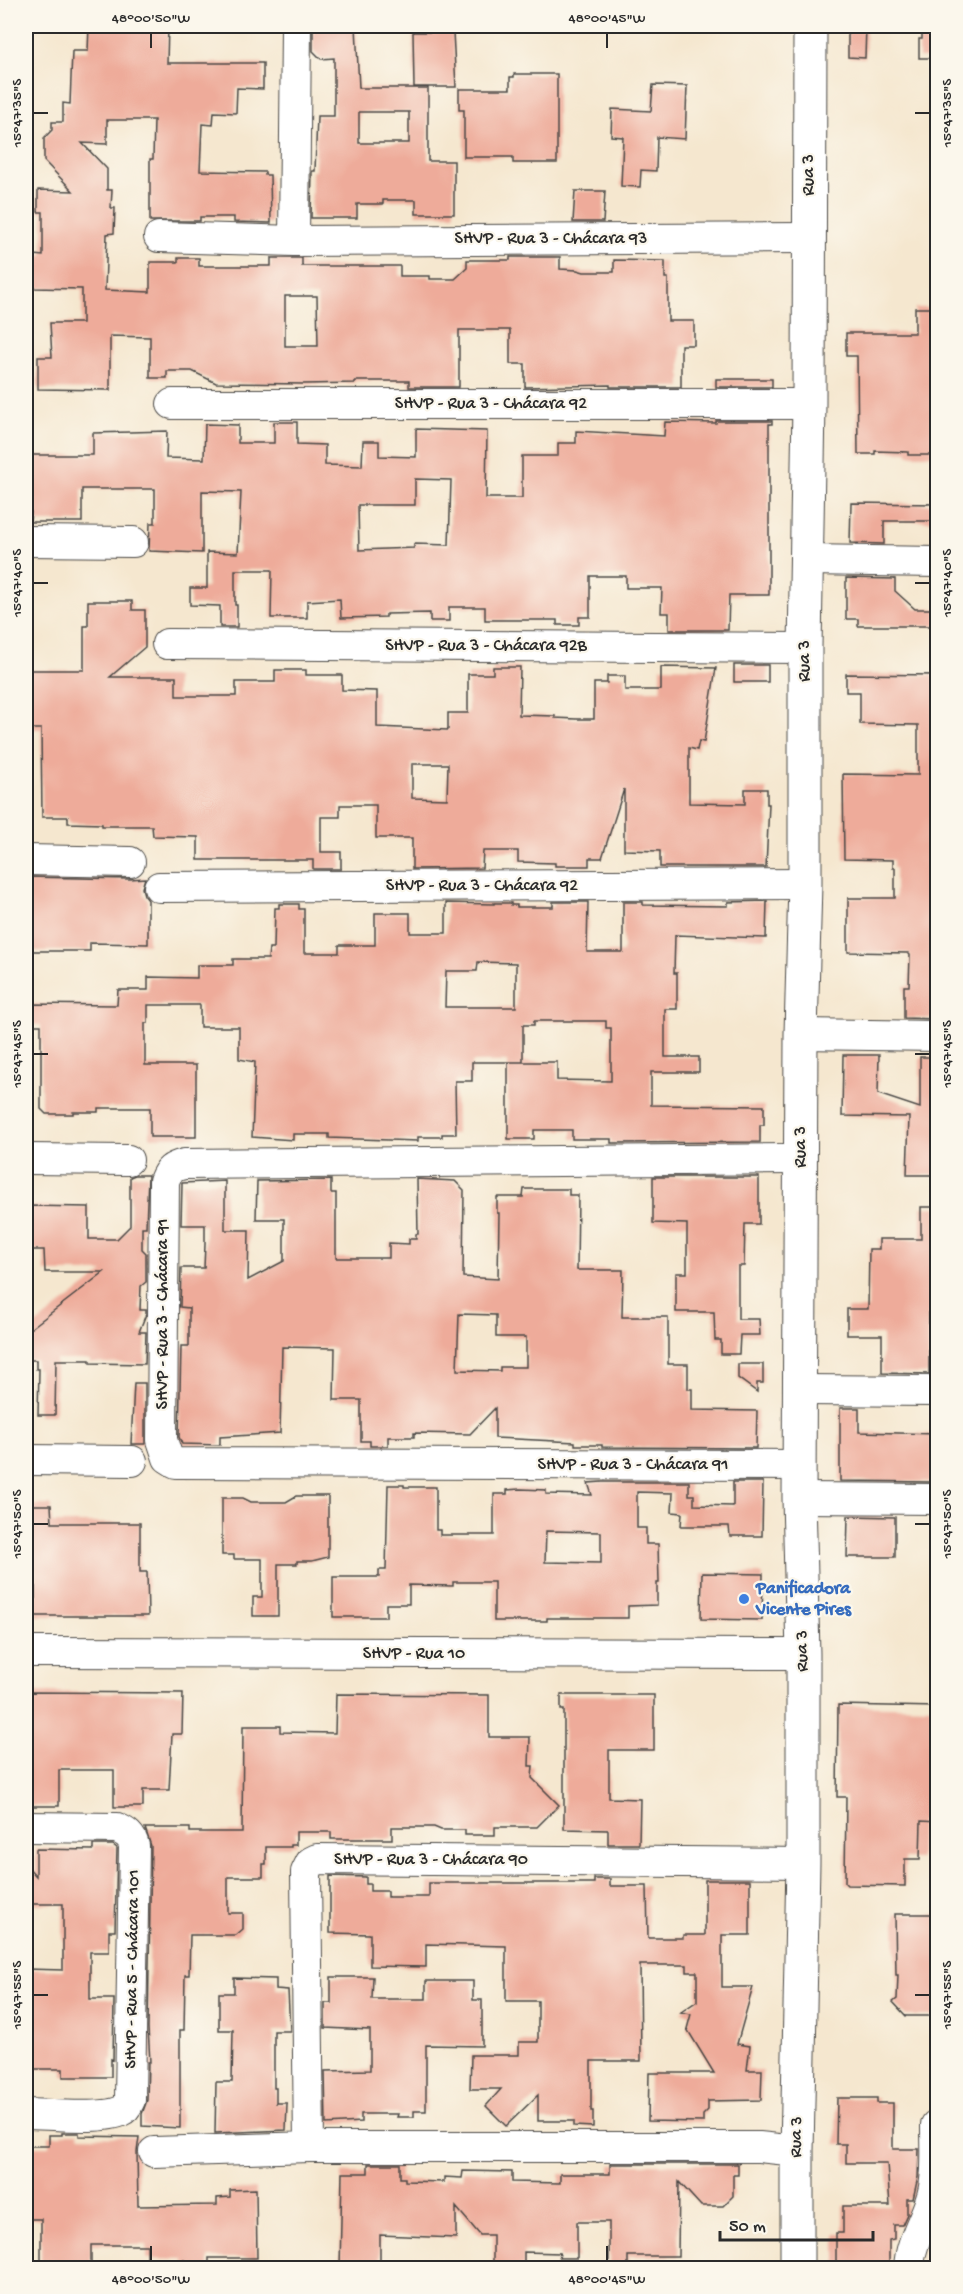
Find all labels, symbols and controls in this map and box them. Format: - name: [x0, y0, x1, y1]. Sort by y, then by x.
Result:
- text: 48°00'50"W: [112, 10, 190, 28]
- text: 48°00'45"W: [569, 10, 646, 28]
- text: 15°47'35"S: [9, 79, 27, 148]
- text: 15°47'35"S: [939, 79, 957, 148]
- street label: Rua 3: [799, 154, 820, 196]
- street label: SHVP - Rua 3 - Chácara 93: [455, 229, 647, 250]
- street label: SHVP - Rua 3 - Chácara 92: [395, 394, 587, 415]
- text: 15°47'40"S: [9, 549, 27, 618]
- text: 15°47'40"S: [939, 549, 957, 618]
- street label: SHVP - Rua 3 - Chácara 92B: [385, 636, 588, 657]
- street label: Rua 3: [795, 640, 816, 682]
- street label: SHVP - Rua 3 - Chácara 92: [386, 876, 578, 897]
- text: 15°47'45"S: [9, 1020, 27, 1089]
- text: 15°47'45"S: [939, 1020, 957, 1089]
- street label: Rua 3: [791, 1126, 812, 1168]
- street label: SHVP - Rua 3 - Chácara 91: [153, 1219, 174, 1409]
- street label: SHVP - Rua 3 - Chácara 91: [538, 1455, 728, 1476]
- text: 15°47'50"S: [9, 1489, 27, 1560]
- text: 15°47'50"S: [939, 1489, 957, 1560]
- place label: Panificadora Vicente Pires: [755, 1579, 852, 1621]
- marker: Panificadora Vicente Pires: [737, 1592, 751, 1606]
- street label: Rua 3: [792, 1630, 814, 1672]
- street label: SHVP - Rua 10: [363, 1644, 465, 1665]
- street label: SHVP - Rua 3 - Chácara 90: [334, 1850, 528, 1871]
- street label: SHVP - Rua 5 - Chácara 101: [121, 1869, 145, 2069]
- text: 15°47'55"S: [9, 1961, 27, 2030]
- text: 15°47'55"S: [939, 1961, 957, 2030]
- street label: Rua 3: [786, 2116, 808, 2158]
- scale bar: [720, 2204, 873, 2242]
- text: 50 m: [729, 2217, 766, 2238]
- text: 48°00'50"W: [112, 2271, 190, 2289]
- text: 48°00'45"W: [569, 2271, 646, 2289]

